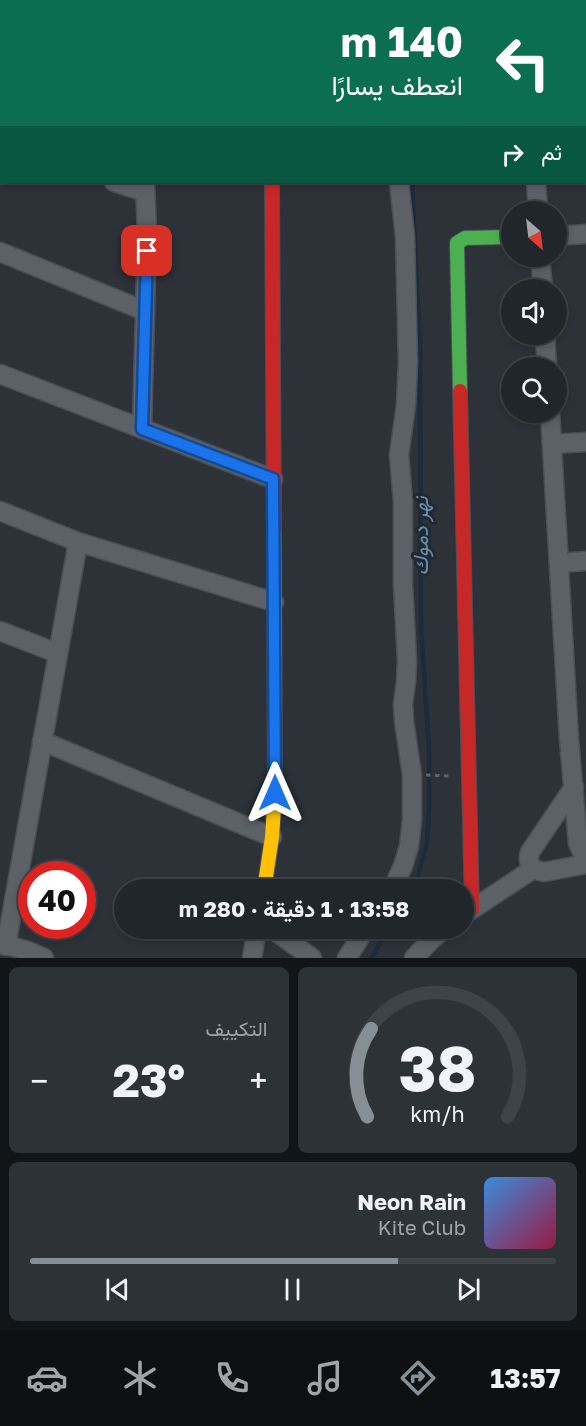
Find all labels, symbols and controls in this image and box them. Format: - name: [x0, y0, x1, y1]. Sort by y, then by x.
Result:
- text: 140 m: [341, 16, 463, 66]
- icon: left: [484, 24, 562, 102]
- text: انعطف يسارًا: [332, 69, 463, 101]
- icon: right: [496, 138, 529, 171]
- text: ثم: [541, 138, 562, 165]
- north arrow: [501, 201, 567, 267]
- map controls: [501, 201, 567, 423]
- pin: [121, 225, 172, 276]
- icon: arrive: [130, 234, 163, 267]
- button: sound: [501, 279, 567, 345]
- button: search: [501, 357, 567, 423]
- water label: نهر دموك: [407, 496, 434, 575]
- position arrow: [243, 761, 307, 825]
- speed limit sign: 40: [18, 861, 96, 939]
- text: 13:58 · 1 دقيقة · 280 m: [179, 895, 409, 922]
- text: التكييف: [205, 1016, 268, 1040]
- text: 38: [398, 1030, 476, 1105]
- text: 23°: [113, 1053, 185, 1107]
- text: −: [30, 1061, 48, 1100]
- text: +: [249, 1061, 267, 1100]
- text: km/h: [410, 1101, 465, 1127]
- text: Neon Rain: [357, 1188, 466, 1215]
- text: Kite Club: [378, 1215, 466, 1239]
- icon: previous: [101, 1273, 134, 1306]
- icon: pause: [276, 1273, 309, 1306]
- icon: next: [452, 1273, 485, 1306]
- icon: car: [26, 1357, 68, 1399]
- icon: climate: [119, 1357, 161, 1399]
- icon: phone: [211, 1357, 253, 1399]
- icon: music: [304, 1357, 346, 1399]
- icon: directions: [397, 1357, 439, 1399]
- text: 13:57: [490, 1362, 561, 1394]

